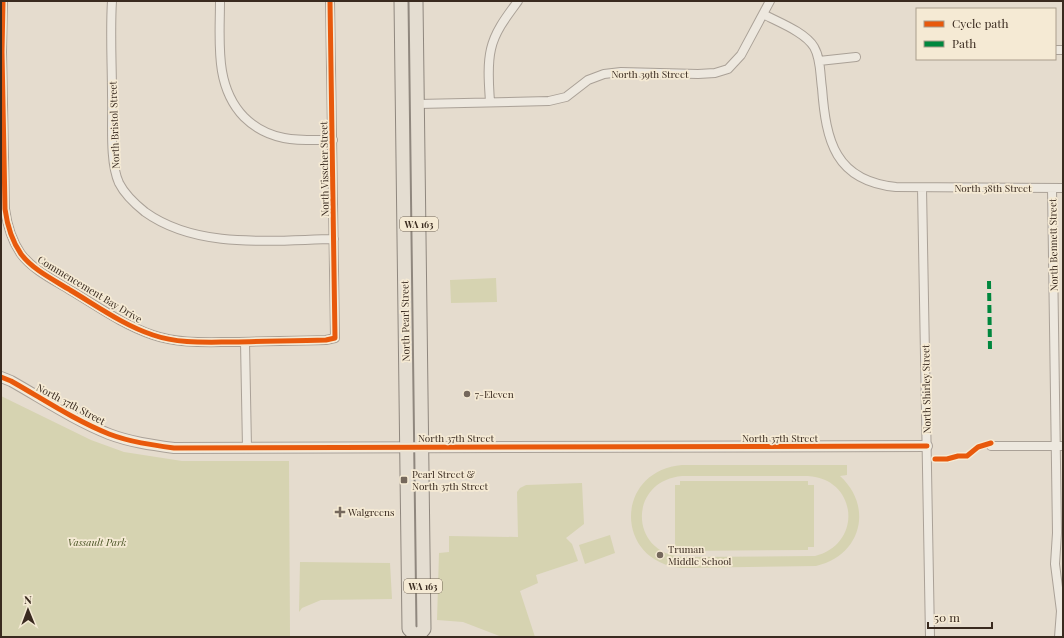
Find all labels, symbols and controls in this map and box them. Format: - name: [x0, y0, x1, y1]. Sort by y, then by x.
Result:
- legend: [916, 8, 1056, 60]
- text: Cycle path: [952, 15, 1009, 31]
- text: Path: [952, 35, 976, 51]
- street label: North 39th Street: [611, 67, 689, 81]
- street label: North Bristol Street: [105, 80, 123, 169]
- street label: North Visscher Street: [316, 121, 332, 217]
- street label: North 38th Street: [954, 181, 1032, 195]
- street label: North Bennett Street: [1045, 198, 1061, 292]
- road number: WA 163: [400, 217, 438, 231]
- street label: Commencement Bay Drive: [35, 252, 145, 326]
- street label: North Pearl Street: [397, 280, 413, 362]
- street label: North Shirley Street: [918, 344, 934, 434]
- street label: North 37th Street: [34, 380, 108, 428]
- place label: 7-Eleven: [475, 387, 514, 401]
- marker: 7-Eleven: [462, 389, 472, 399]
- street label: North 37th Street: [418, 431, 494, 445]
- street label: North 37th Street: [742, 431, 818, 445]
- place label: Pearl Street & North 37th Street: [412, 467, 489, 493]
- marker: Pearl Street & North 37th Street: [399, 475, 409, 485]
- place label: Walgreens: [347, 505, 394, 519]
- marker: Walgreens: [335, 507, 345, 517]
- park label: Vassault Park: [68, 535, 126, 549]
- place label: Truman Middle School: [668, 542, 732, 568]
- marker: Truman Middle School: [655, 550, 665, 560]
- road number: WA 163: [404, 579, 442, 593]
- north arrow: [8, 590, 48, 630]
- text: N: [24, 592, 32, 607]
- scale bar: [928, 604, 992, 630]
- text: 50 m: [934, 609, 960, 625]

